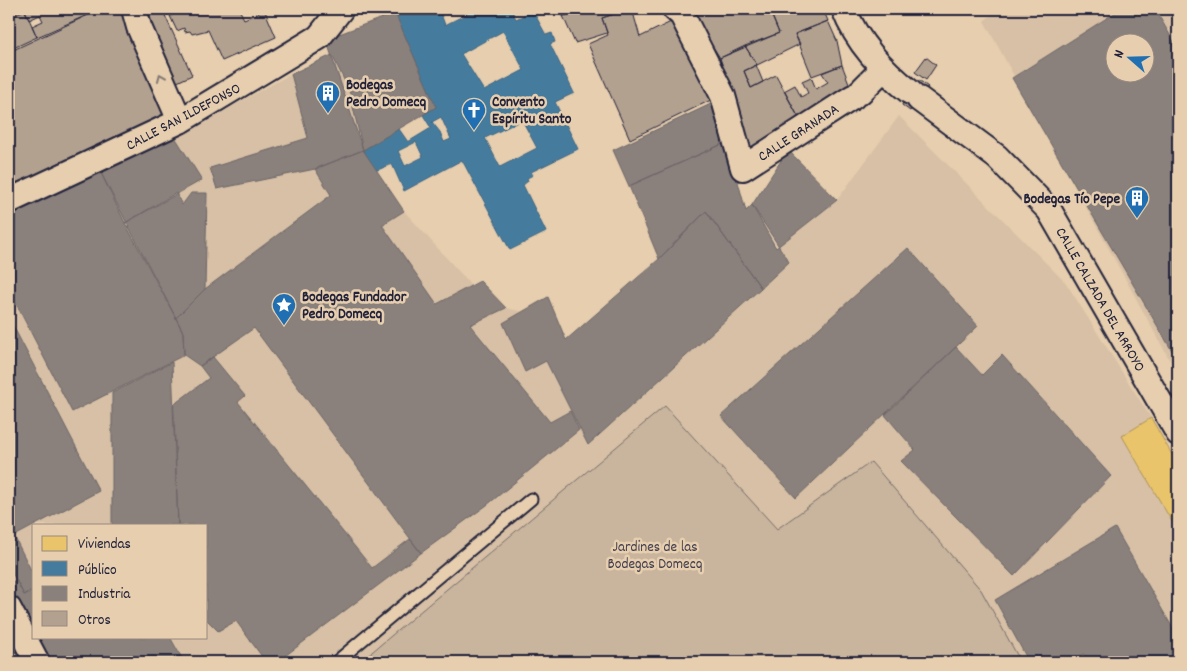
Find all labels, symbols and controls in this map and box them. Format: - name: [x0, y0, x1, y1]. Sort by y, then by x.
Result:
- north arrow: [1104, 32, 1154, 82]
- text: N: [1109, 47, 1130, 61]
- one-way arrow: [156, 73, 167, 82]
- place label: Bodegas Pedro Domecq: [346, 75, 426, 114]
- street label: CALLE SAN ILDEFONSO: [123, 78, 245, 157]
- building icon: Bodegas Pedro Domecq: [315, 80, 341, 114]
- place label: Convento Espíritu Santo: [492, 92, 572, 131]
- church icon: Convento Espíritu Santo: [461, 97, 487, 131]
- street label: CALLE GRANADA: [754, 99, 844, 168]
- building icon: Bodegas Tío Pepe: [1124, 185, 1150, 219]
- place label: Bodegas Tío Pepe: [1023, 189, 1120, 211]
- street label: CALLE CALZADA DEL ARROYO: [1049, 224, 1150, 376]
- place label: Bodegas Fundador Pedro Domecq: [302, 287, 407, 326]
- place icon: Bodegas Fundador Pedro Domecq: [271, 292, 297, 326]
- legend: [32, 524, 208, 638]
- text: Viviendas: [78, 534, 131, 556]
- park label: Jardines de las Bodegas Domecq: [608, 537, 702, 576]
- text: Público: [78, 560, 117, 582]
- text: Industria: [78, 584, 131, 606]
- text: Otros: [78, 610, 111, 632]

